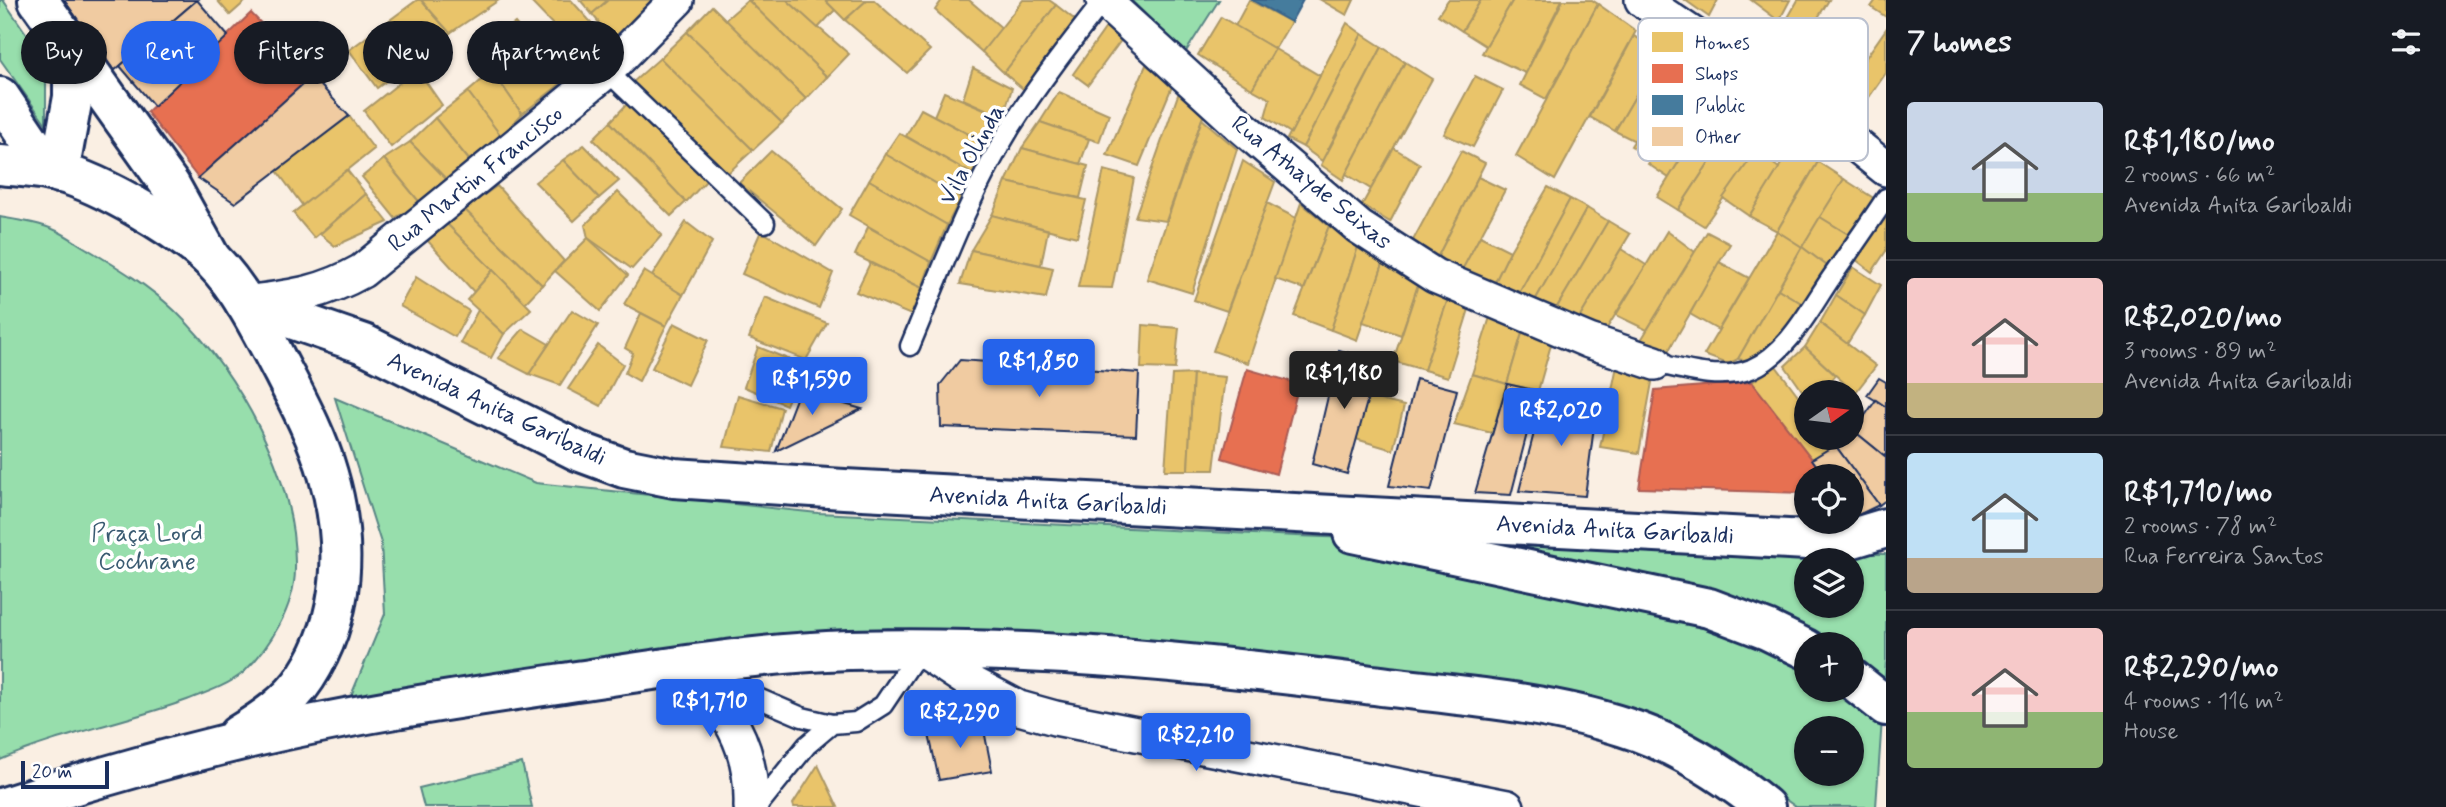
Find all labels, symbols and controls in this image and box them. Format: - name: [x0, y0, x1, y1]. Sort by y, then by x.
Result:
- legend: [1638, 18, 1868, 161]
- chip: Buy: [21, 21, 107, 84]
- chip: Rent: [121, 21, 220, 84]
- chip: Filters: [234, 21, 349, 84]
- chip: New: [363, 21, 453, 84]
- chip: Apartment: [467, 21, 624, 84]
- text: 7 homes: [1907, 23, 2012, 62]
- icon: filters: [2387, 23, 2425, 61]
- text: Homes: [1695, 31, 1750, 56]
- text: Shops: [1695, 62, 1738, 87]
- text: Public: [1695, 94, 1746, 119]
- street label: Rua Martin Francisco: [382, 99, 570, 259]
- street label: Vila Olinda: [932, 99, 1013, 210]
- street label: Rua Athayde Seixas: [1224, 109, 1398, 258]
- text: R$1,180/mo: [2124, 122, 2275, 161]
- text: Other: [1695, 125, 1741, 150]
- icon: home: [1963, 130, 2047, 214]
- text: 2 rooms · 66 m²: [2124, 161, 2275, 191]
- text: Avenida Anita Garibaldi: [2124, 191, 2352, 221]
- text: R$2,020/mo: [2124, 298, 2282, 337]
- icon: home: [1963, 306, 2047, 390]
- text: 3 rooms · 89 m²: [2124, 337, 2276, 367]
- pin: R$1,850: [974, 340, 1104, 399]
- street label: Avenida Anita Garibaldi: [382, 345, 611, 474]
- text: R$1,850: [999, 347, 1079, 377]
- pin: R$1,180: [1279, 352, 1409, 411]
- pin: R$1,590: [747, 358, 877, 417]
- text: R$1,180: [1305, 359, 1383, 389]
- text: R$1,590: [772, 365, 852, 395]
- text: Avenida Anita Garibaldi: [2124, 367, 2352, 397]
- north arrow: [1794, 380, 1864, 450]
- map controls: [1794, 380, 1864, 786]
- pin: R$2,020: [1496, 388, 1626, 448]
- text: R$2,020: [1520, 396, 1602, 426]
- button: locate: [1794, 464, 1864, 534]
- text: R$1,710/mo: [2124, 473, 2272, 512]
- street label: Avenida Anita Garibaldi: [928, 480, 1168, 523]
- icon: home: [1963, 481, 2047, 565]
- street label: Avenida Anita Garibaldi: [1495, 509, 1735, 552]
- text: 2 rooms · 78 m²: [2124, 512, 2277, 542]
- park label: Praça Lord Cochrane: [91, 519, 203, 578]
- text: Rua Ferreira Santos: [2124, 542, 2323, 572]
- button: layers: [1794, 548, 1864, 618]
- button: +: [1794, 632, 1864, 702]
- text: R$2,290/mo: [2124, 648, 2279, 687]
- icon: home: [1963, 656, 2047, 740]
- pin: R$1,710: [645, 680, 775, 739]
- text: R$1,710: [672, 687, 748, 717]
- text: 4 rooms · 116 m²: [2124, 687, 2284, 717]
- pin: R$2,290: [895, 690, 1025, 750]
- text: R$2,290: [920, 698, 1000, 728]
- pin: R$2,210: [1131, 714, 1261, 773]
- button: −: [1794, 716, 1864, 786]
- text: House: [2124, 717, 2178, 747]
- text: R$2,210: [1157, 721, 1235, 751]
- scale bar: [21, 758, 108, 790]
- text: 20 m: [32, 760, 72, 785]

